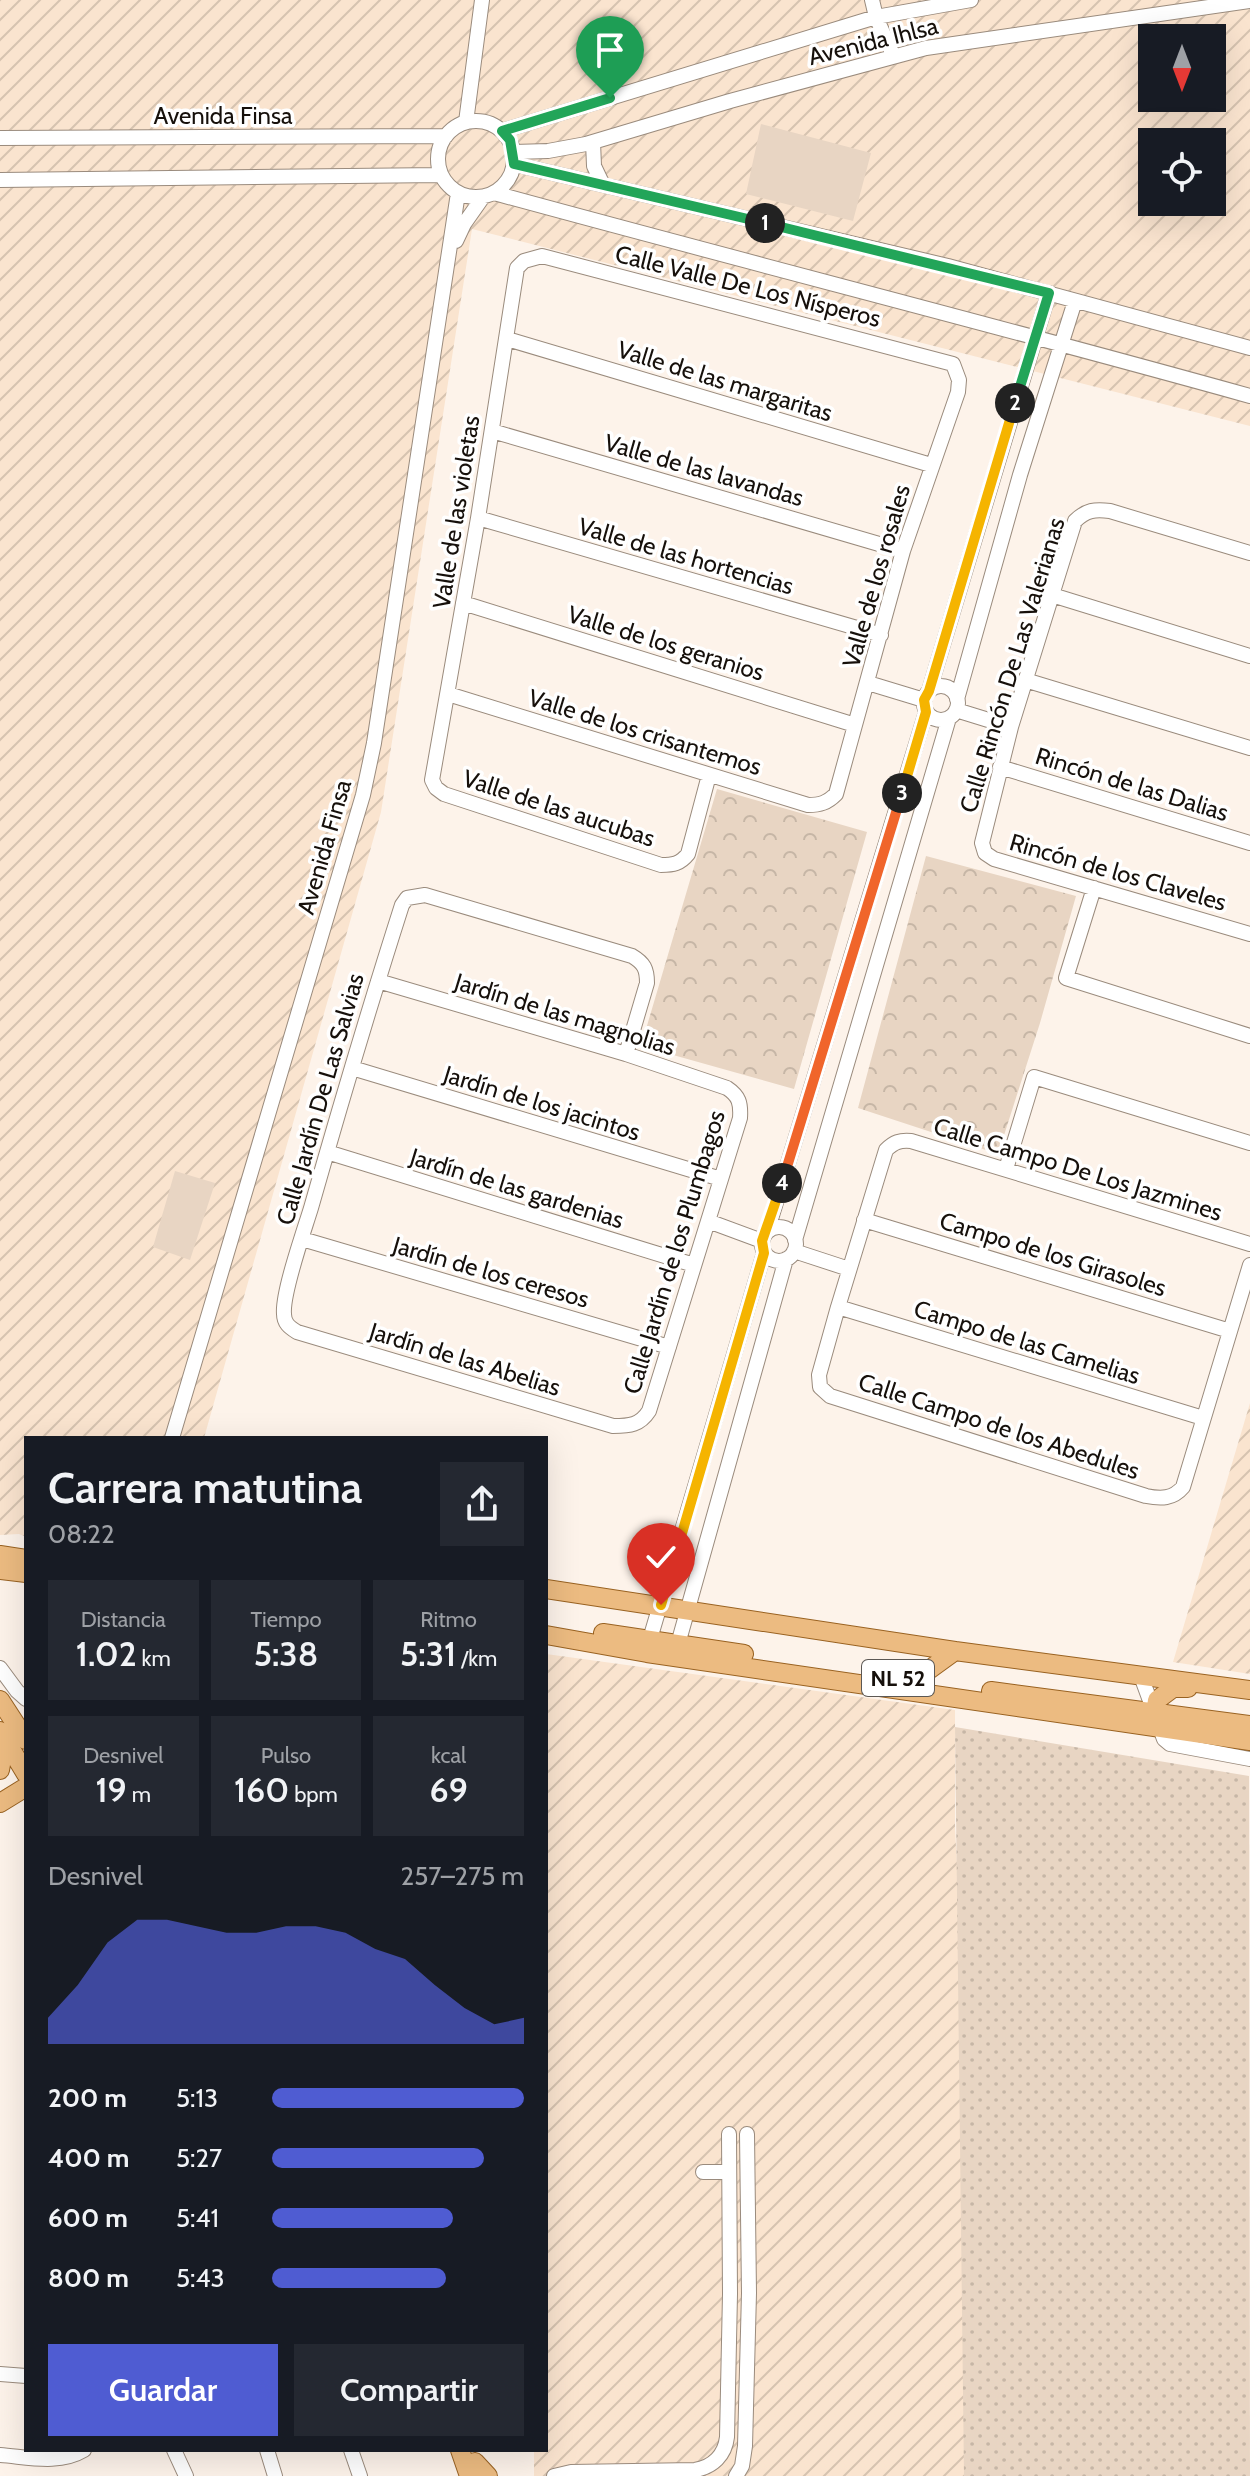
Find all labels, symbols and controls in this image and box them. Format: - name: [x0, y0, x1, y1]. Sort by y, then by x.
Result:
- street label: Avenida Ihlsa: [805, 11, 941, 71]
- pin: [576, 16, 644, 98]
- north arrow: [1138, 24, 1226, 112]
- map controls: [1138, 24, 1226, 216]
- icon: arrive: [588, 28, 632, 72]
- street label: Avenida Finsa: [154, 101, 293, 130]
- button: locate: [1138, 128, 1226, 216]
- pin: 1: [745, 203, 785, 243]
- text: 1: [761, 209, 769, 236]
- street label: Calle Valle De Los Nísperos: [612, 239, 884, 333]
- street label: Valle de las margaritas: [614, 334, 836, 428]
- pin: 2: [995, 383, 1035, 423]
- text: 2: [1009, 389, 1021, 416]
- street label: Valle de las violetas: [426, 413, 486, 611]
- street label: Valle de las lavandas: [601, 428, 807, 512]
- street label: Valle de los rosales: [836, 481, 916, 671]
- street label: Valle de las hortencias: [575, 511, 797, 601]
- street label: Calle Rincón De Las Valerianas: [953, 514, 1071, 816]
- street label: Valle de los geranios: [564, 599, 768, 687]
- street label: Valle de los crisantemos: [525, 683, 765, 781]
- street label: Rincón de las Dalias: [1032, 741, 1232, 827]
- street label: Valle de las aucubas: [459, 763, 659, 853]
- pin: 3: [882, 773, 922, 813]
- street label: Avenida Finsa: [291, 776, 357, 918]
- text: 3: [896, 779, 908, 806]
- street label: Rincón de los Claveles: [1006, 827, 1230, 917]
- street label: Jardín de las magnolias: [450, 966, 679, 1061]
- street label: Calle Jardín De Las Salvias: [270, 970, 370, 1228]
- street label: Jardín de los jacintos: [439, 1059, 644, 1147]
- street label: Calle Jardín de los Plumbagos: [617, 1107, 731, 1397]
- street label: Calle Campo De Los Jazmines: [930, 1111, 1226, 1227]
- street label: Jardín de las gardenias: [406, 1141, 627, 1234]
- pin: 4: [762, 1163, 802, 1203]
- text: 4: [775, 1169, 789, 1196]
- street label: Campo de los Girasoles: [936, 1206, 1170, 1302]
- street label: Jardín de los ceresos: [389, 1230, 592, 1314]
- street label: Campo de las Camelias: [911, 1294, 1144, 1390]
- street label: Jardín de las Abelias: [365, 1316, 564, 1402]
- street label: Calle Campo de los Abedules: [855, 1367, 1143, 1485]
- text: Carrera matutina: [48, 1461, 363, 1514]
- button: share: [440, 1462, 524, 1546]
- text: 08:22: [48, 1518, 115, 1550]
- pin: [627, 1523, 695, 1605]
- icon: check: [639, 1535, 683, 1579]
- text: Distancia: [81, 1606, 166, 1633]
- text: Tiempo: [250, 1606, 322, 1633]
- text: Ritmo: [420, 1606, 477, 1633]
- text: 1.02: [76, 1633, 137, 1675]
- text: 5:38: [254, 1633, 318, 1675]
- text: 5:31: [400, 1633, 456, 1675]
- text: km: [137, 1645, 171, 1672]
- text: /km: [456, 1645, 497, 1672]
- road number: NL 52: [862, 1660, 934, 1696]
- text: Desnivel: [83, 1742, 163, 1769]
- text: Pulso: [261, 1742, 311, 1769]
- text: kcal: [431, 1742, 466, 1769]
- text: 19: [96, 1769, 127, 1811]
- text: 160: [234, 1769, 289, 1811]
- text: 69: [429, 1769, 468, 1811]
- text: m: [127, 1781, 151, 1808]
- text: bpm: [289, 1781, 338, 1808]
- text: Desnivel: [48, 1860, 143, 1892]
- text: 257–275 m: [401, 1860, 524, 1892]
- text: 200 m: [48, 2082, 127, 2114]
- text: 5:13: [176, 2082, 218, 2114]
- text: 400 m: [48, 2142, 129, 2174]
- text: 5:27: [176, 2142, 222, 2174]
- text: 600 m: [48, 2202, 128, 2234]
- text: 5:41: [176, 2202, 219, 2234]
- text: 800 m: [48, 2262, 129, 2294]
- text: 5:43: [176, 2262, 225, 2294]
- button: Guardar: [48, 2344, 278, 2436]
- button: Compartir: [294, 2344, 524, 2436]

